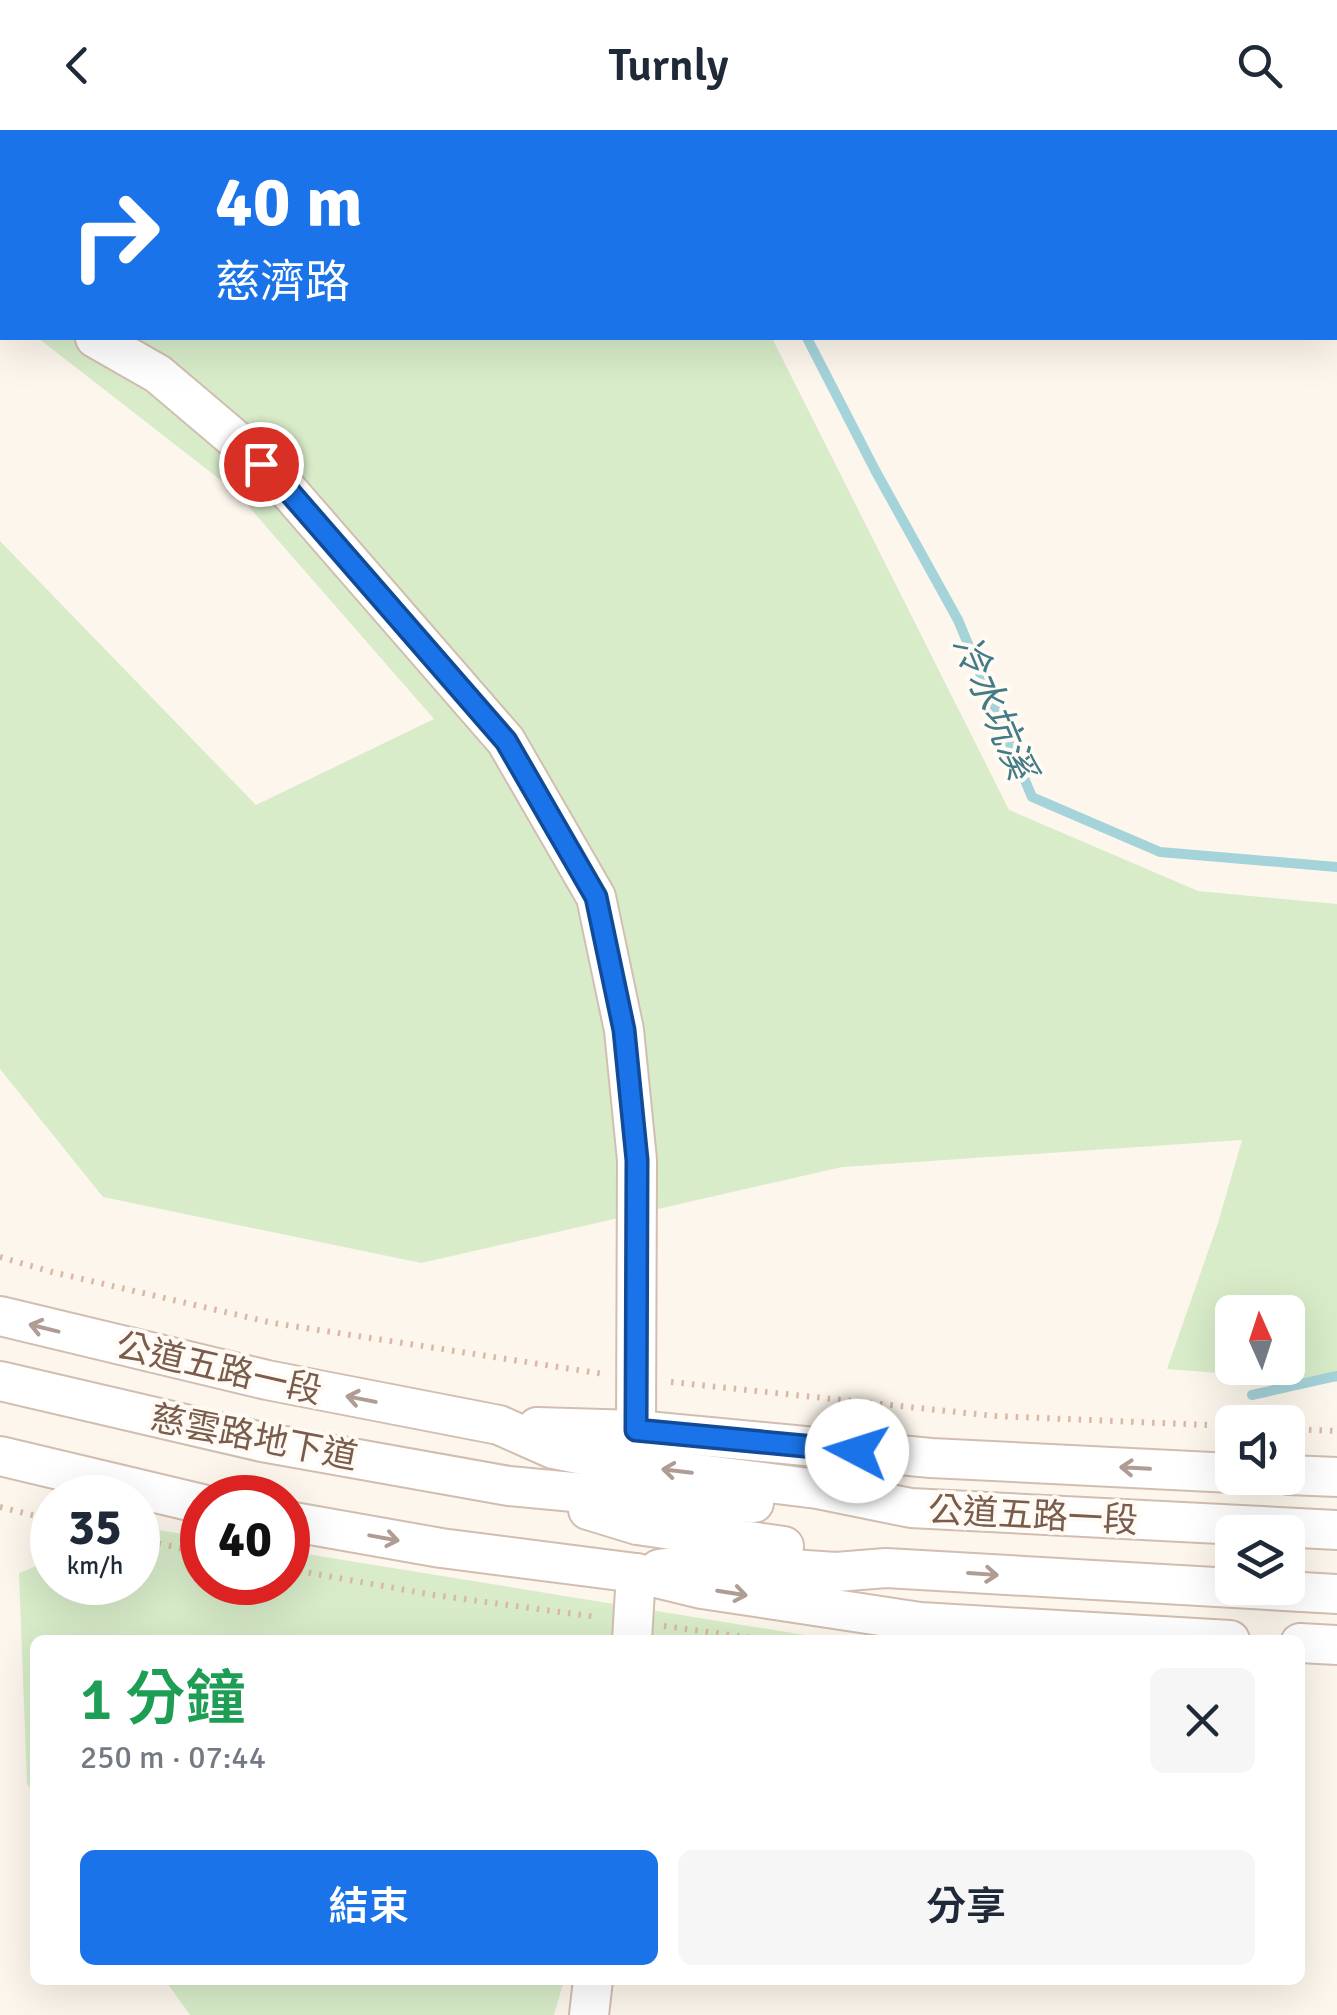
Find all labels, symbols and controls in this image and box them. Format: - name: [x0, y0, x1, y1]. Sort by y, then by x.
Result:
- icon: back: [50, 38, 105, 93]
- text: Turnly: [608, 38, 729, 93]
- icon: search: [1232, 38, 1287, 93]
- text: 40 m: [215, 159, 363, 245]
- icon: right: [50, 170, 180, 300]
- text: 慈濟路: [215, 255, 350, 310]
- pin: [219, 422, 304, 507]
- icon: arrive: [234, 437, 289, 492]
- water label: 冷水坑溪: [942, 628, 1047, 791]
- north arrow: [1215, 1295, 1305, 1385]
- map controls: [1215, 1295, 1305, 1605]
- one-way arrow: [29, 1317, 60, 1336]
- street label: 公道五路一段: [112, 1324, 326, 1413]
- one-way arrow: [346, 1388, 378, 1407]
- street label: 慈雲路地下道: [147, 1396, 361, 1479]
- position arrow: [805, 1399, 909, 1503]
- button: sound: [1215, 1405, 1305, 1495]
- one-way arrow: [1120, 1458, 1152, 1477]
- one-way arrow: [661, 1461, 693, 1480]
- speed limit sign: 40: [180, 1475, 310, 1605]
- street label: 公道五路一段: [927, 1489, 1139, 1542]
- text: 35: [68, 1497, 122, 1559]
- button: layers: [1215, 1515, 1305, 1605]
- one-way arrow: [367, 1529, 399, 1548]
- text: km/h: [67, 1550, 123, 1581]
- one-way arrow: [967, 1565, 999, 1584]
- one-way arrow: [715, 1585, 747, 1603]
- text: 1 分鐘: [80, 1663, 246, 1737]
- button: close: [1150, 1668, 1255, 1773]
- text: 250 m · 07:44: [80, 1738, 266, 1777]
- button: 結束: [80, 1850, 658, 1965]
- button: 分享: [678, 1850, 1255, 1965]

